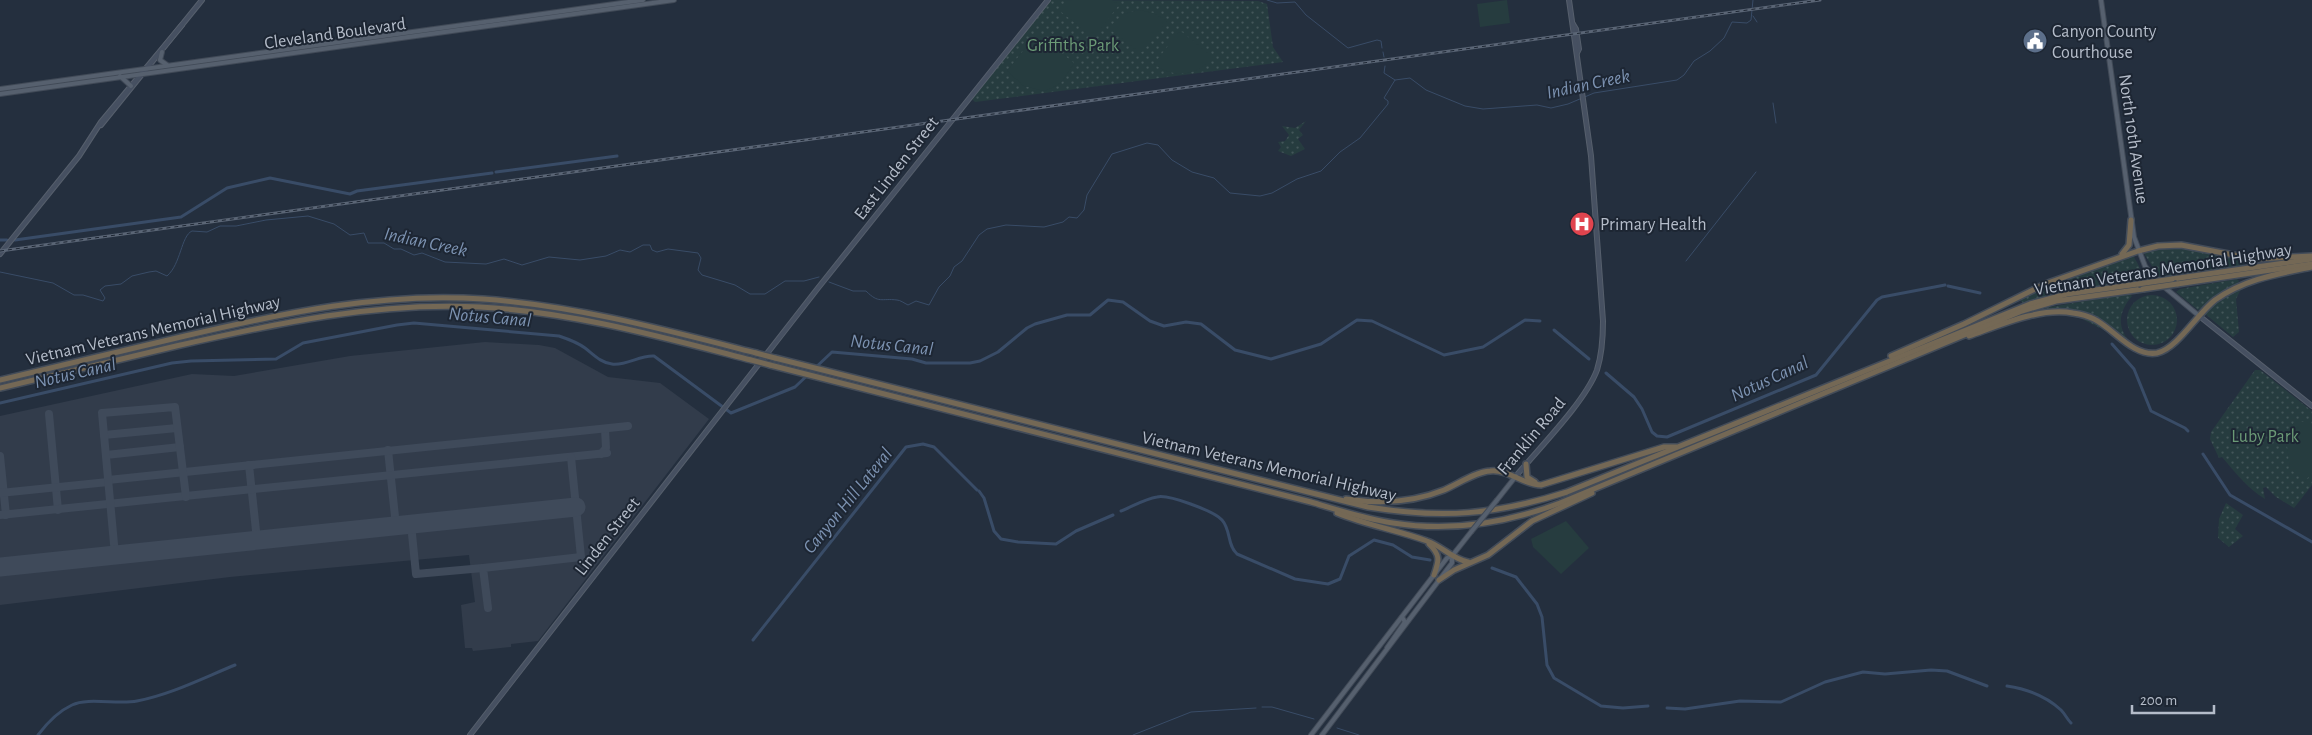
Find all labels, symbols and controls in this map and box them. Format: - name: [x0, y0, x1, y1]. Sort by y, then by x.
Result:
- street label: Cleveland Boulevard: [263, 15, 407, 53]
- place label: Canyon County Courthouse: [2052, 23, 2157, 62]
- public building icon: Canyon County Courthouse: [2022, 28, 2048, 54]
- park label: Griffiths Park: [1027, 37, 1120, 55]
- water label: Indian Creek: [1545, 66, 1632, 103]
- street label: North 10th Avenue: [2115, 73, 2151, 205]
- street label: East Linden Street: [851, 113, 943, 224]
- hospital icon: Primary Health: [1569, 211, 1595, 237]
- place label: Primary Health: [1600, 216, 1707, 234]
- water label: Indian Creek: [382, 224, 469, 261]
- street label: Vietnam Veterans Memorial Highway: [2033, 241, 2294, 299]
- street label: Vietnam Veterans Memorial Highway: [24, 293, 283, 369]
- water label: Notus Canal: [448, 304, 532, 331]
- water label: Notus Canal: [849, 332, 935, 359]
- water label: Notus Canal: [1728, 353, 1812, 406]
- water label: Notus Canal: [33, 355, 118, 392]
- street label: Franklin Road: [1494, 394, 1569, 479]
- park label: Luby Park: [2231, 428, 2299, 446]
- street label: Vietnam Veterans Memorial Highway: [1140, 429, 1398, 505]
- water label: Canyon Hill Lateral: [800, 444, 897, 557]
- street label: Linden Street: [572, 494, 644, 579]
- scale bar: [2132, 682, 2214, 714]
- text: 200 m: [2140, 693, 2177, 708]

